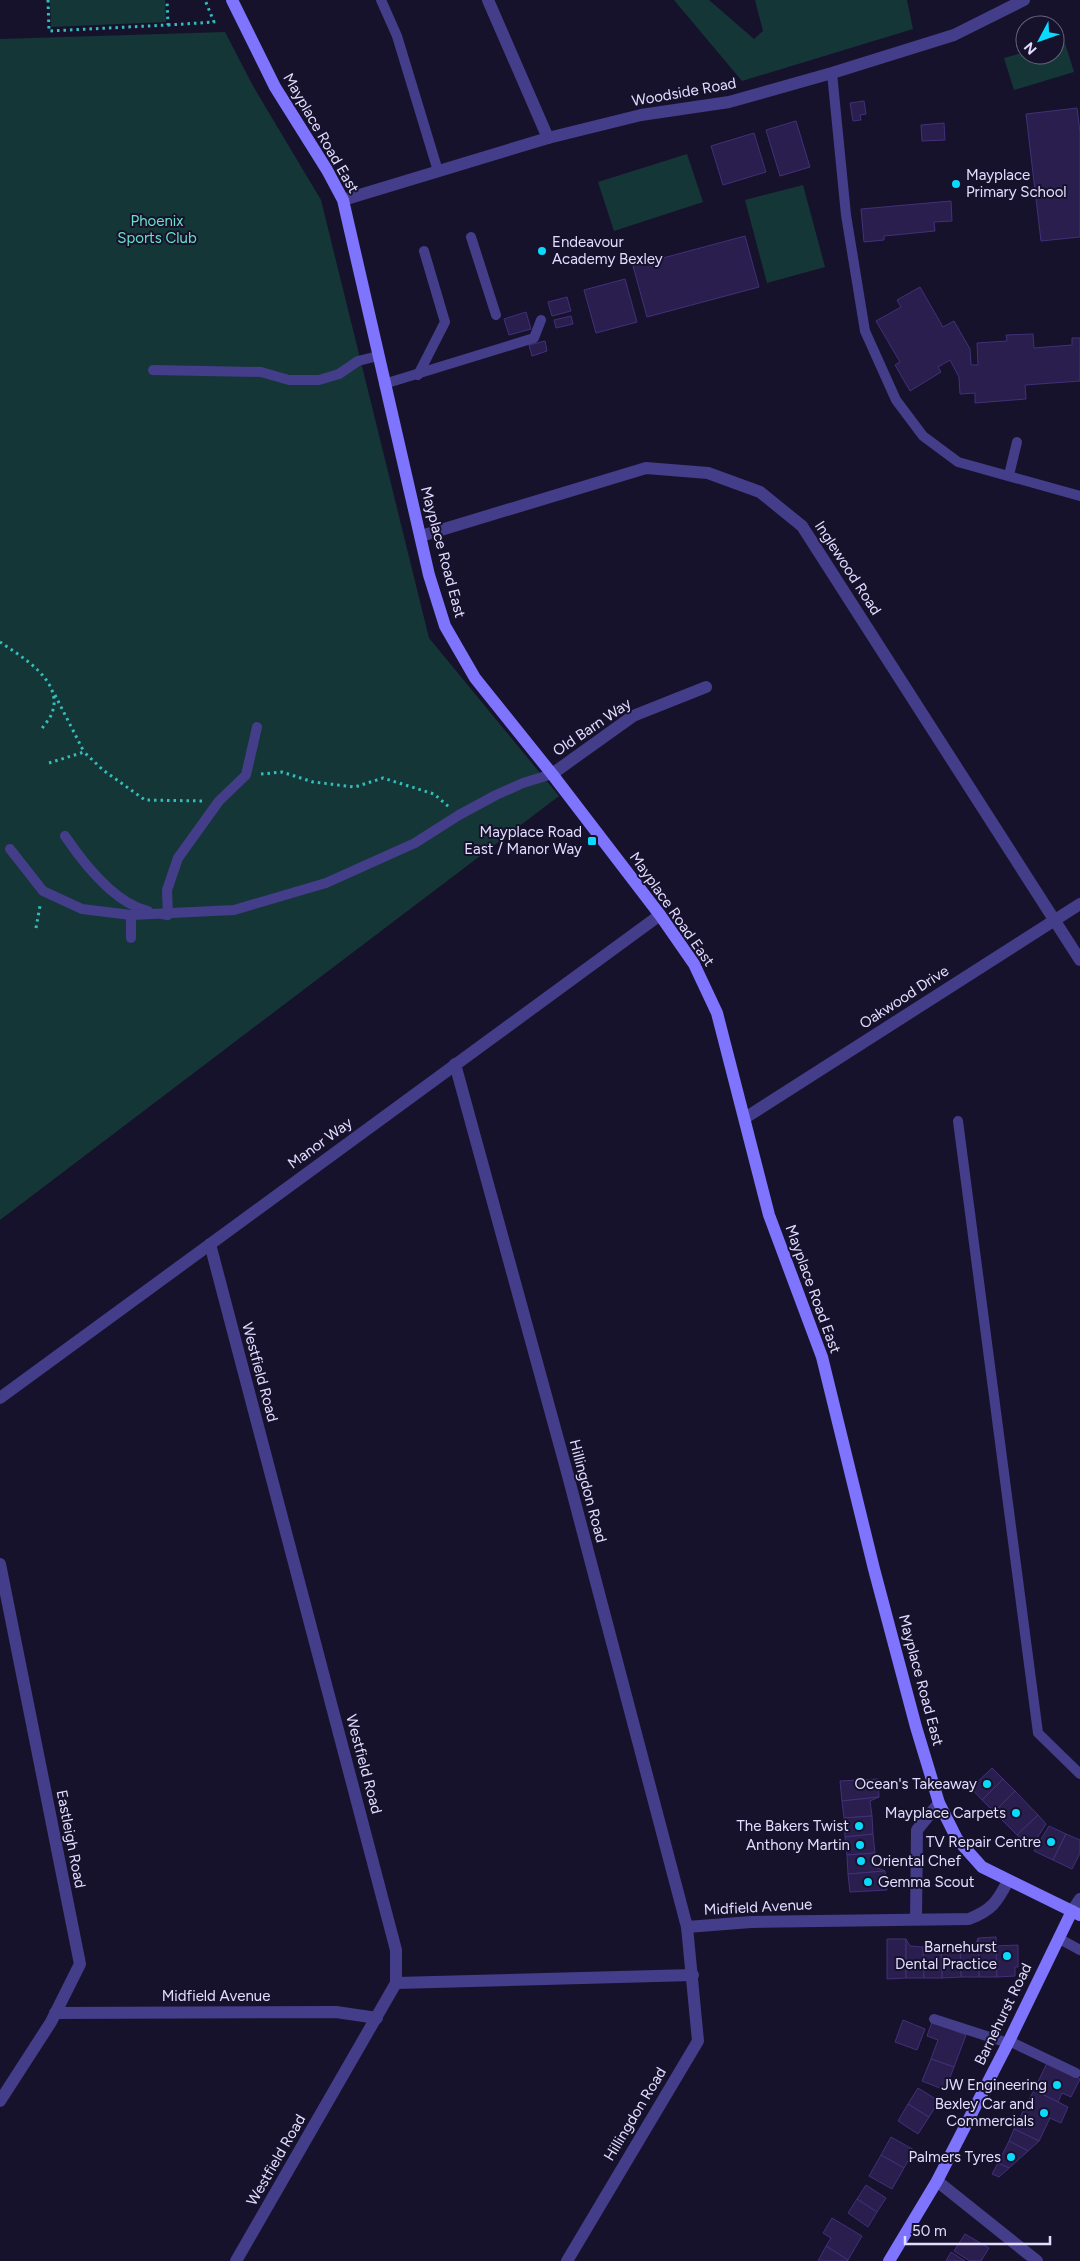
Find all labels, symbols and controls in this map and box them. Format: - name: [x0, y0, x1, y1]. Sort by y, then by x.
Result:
- north arrow: [1015, 15, 1065, 65]
- text: N: [1021, 39, 1041, 58]
- street label: Mayplace Road East: [279, 70, 363, 196]
- street label: Woodside Road: [630, 74, 738, 110]
- place label: Mayplace Primary School: [966, 166, 1067, 201]
- marker: Mayplace Primary School: [950, 178, 962, 190]
- park label: Phoenix Sports Club: [117, 212, 197, 247]
- place label: Endeavour Academy Bexley: [552, 233, 663, 268]
- marker: Endeavour Academy Bexley: [536, 245, 548, 257]
- street label: Mayplace Road East: [417, 484, 469, 620]
- street label: Inglewood Road: [811, 518, 885, 618]
- street label: Old Barn Way: [549, 694, 635, 760]
- place label: Mayplace Road East / Manor Way: [464, 823, 582, 858]
- marker: Mayplace Road East / Manor Way: [586, 835, 598, 847]
- street label: Mayplace Road East: [626, 848, 718, 970]
- street label: Oakwood Drive: [856, 961, 952, 1033]
- street label: Manor Way: [284, 1113, 356, 1172]
- street label: Mayplace Road East: [781, 1222, 845, 1356]
- street label: Westfield Road: [238, 1320, 282, 1424]
- street label: Hillingdon Road: [566, 1437, 610, 1545]
- street label: Mayplace Road East: [895, 1612, 947, 1748]
- street label: Westfield Road: [342, 1712, 386, 1816]
- place label: Ocean's Takeaway: [854, 1775, 977, 1793]
- marker: Ocean's Takeaway: [981, 1778, 993, 1790]
- street label: Eastleigh Road: [53, 1788, 89, 1890]
- place label: Mayplace Carpets: [885, 1804, 1006, 1822]
- marker: Mayplace Carpets: [1010, 1807, 1022, 1819]
- place label: The Bakers Twist: [737, 1817, 849, 1835]
- marker: The Bakers Twist: [853, 1820, 865, 1832]
- place label: TV Repair Centre: [926, 1833, 1041, 1851]
- place label: Anthony Martin: [746, 1836, 850, 1854]
- marker: TV Repair Centre: [1045, 1836, 1057, 1848]
- marker: Anthony Martin: [854, 1839, 866, 1851]
- place label: Oriental Chef: [871, 1852, 961, 1870]
- marker: Oriental Chef: [855, 1855, 867, 1867]
- place label: Gemma Scout: [878, 1873, 975, 1891]
- marker: Gemma Scout: [862, 1876, 874, 1888]
- street label: Midfield Avenue: [703, 1895, 813, 1919]
- place label: Barnehurst Dental Practice: [895, 1938, 997, 1973]
- marker: Barnehurst Dental Practice: [1001, 1950, 1013, 1962]
- street label: Barnehurst Road: [971, 1960, 1035, 2068]
- street label: Midfield Avenue: [162, 1987, 270, 2005]
- street label: Hillingdon Road: [600, 2064, 670, 2164]
- place label: JW Engineering: [941, 2076, 1047, 2094]
- marker: JW Engineering: [1051, 2079, 1063, 2091]
- place label: Bexley Car and Commercials: [935, 2095, 1034, 2130]
- marker: Bexley Car and Commercials: [1038, 2107, 1050, 2119]
- street label: Westfield Road: [243, 2111, 309, 2209]
- place label: Palmers Tyres: [909, 2148, 1001, 2166]
- marker: Palmers Tyres: [1005, 2151, 1017, 2163]
- scale bar: [905, 2214, 1050, 2246]
- text: 50 m: [912, 2222, 947, 2240]

